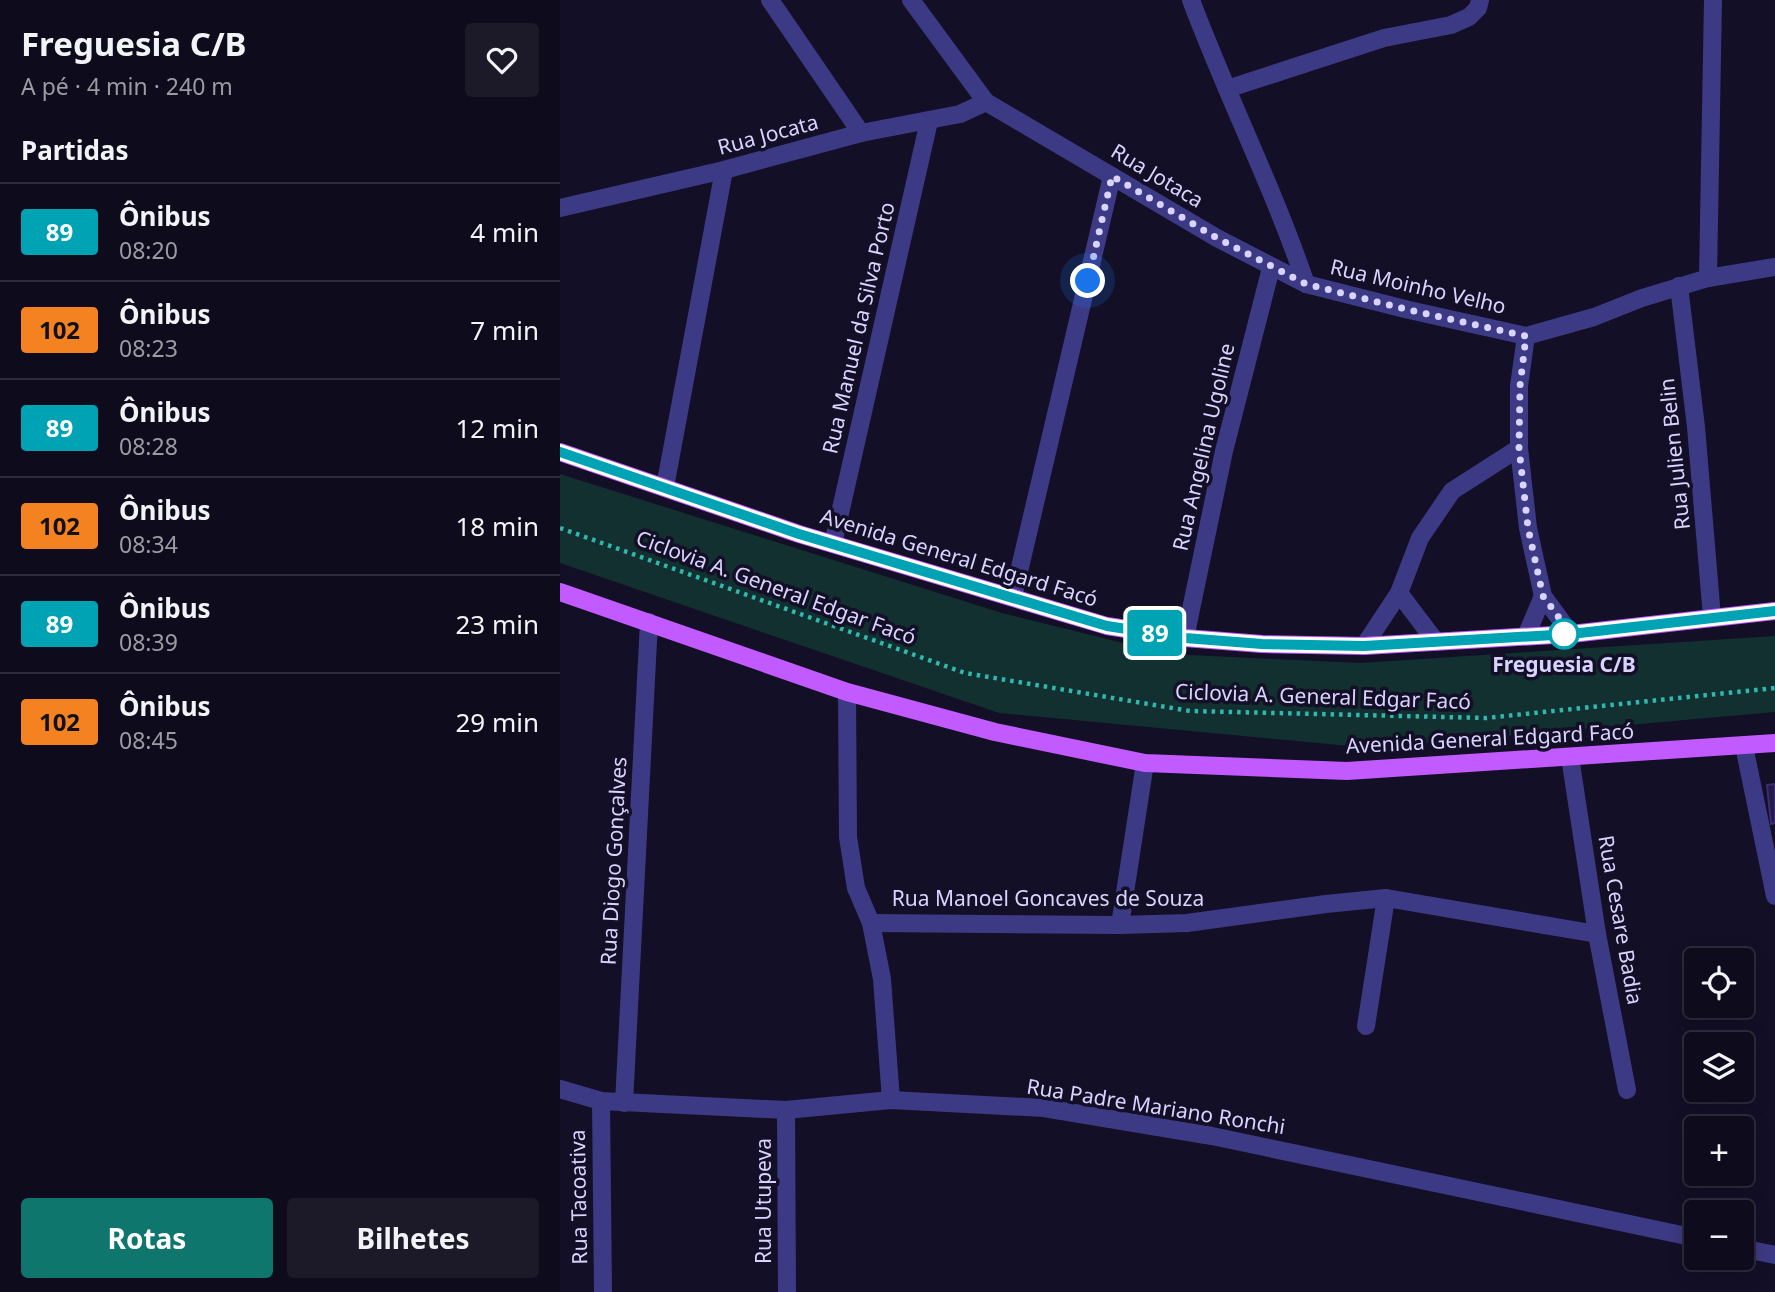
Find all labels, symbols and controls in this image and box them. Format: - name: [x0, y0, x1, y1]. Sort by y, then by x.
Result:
- text: Freguesia C/B: [21, 21, 247, 66]
- button: heart: [465, 23, 539, 97]
- text: A pé · 4 min · 240 m: [21, 70, 233, 102]
- street label: Rua Jocata: [714, 107, 821, 161]
- text: Partidas: [21, 132, 128, 168]
- street label: Rua Jotaca: [1106, 137, 1209, 214]
- text: Ônibus: [119, 198, 211, 234]
- street label: Rua Manuel da Silva Porto: [815, 199, 901, 456]
- text: 4 min: [470, 214, 539, 250]
- text: 89: [46, 215, 73, 248]
- text: 08:20: [119, 234, 178, 266]
- street label: Rua Moinho Velho: [1328, 252, 1509, 320]
- your location: [1070, 263, 1105, 298]
- text: Ônibus: [119, 296, 211, 332]
- text: 7 min: [470, 312, 539, 348]
- text: 102: [39, 313, 80, 346]
- text: 08:23: [119, 332, 178, 364]
- street label: Rua Angelina Ugoline: [1166, 340, 1241, 553]
- street label: Rua Julien Belin: [1652, 377, 1696, 531]
- text: Ônibus: [119, 394, 211, 430]
- text: 12 min: [455, 410, 539, 446]
- text: 89: [46, 411, 73, 444]
- text: 08:28: [119, 430, 178, 462]
- text: Ônibus: [119, 492, 211, 528]
- street label: Avenida General Edgard Facó: [817, 501, 1101, 613]
- text: 18 min: [455, 508, 539, 544]
- text: 102: [39, 509, 80, 542]
- street label: Ciclovia A. General Edgar Facó: [632, 523, 920, 651]
- text: 08:34: [119, 528, 178, 560]
- text: Ônibus: [119, 590, 211, 626]
- text: 23 min: [455, 606, 539, 642]
- text: 89: [46, 607, 73, 640]
- line badge: 89: [1124, 610, 1186, 656]
- text: 89: [1141, 616, 1169, 649]
- marker: Freguesia C/B: [1549, 619, 1579, 649]
- text: 08:39: [119, 626, 178, 658]
- place label: Freguesia C/B: [1492, 650, 1636, 678]
- street label: Ciclovia A. General Edgar Facó: [1175, 677, 1471, 715]
- text: Ônibus: [119, 688, 211, 724]
- text: 29 min: [455, 704, 539, 740]
- text: 102: [39, 705, 80, 738]
- street label: Avenida General Edgard Facó: [1345, 716, 1635, 760]
- text: 08:45: [119, 724, 178, 756]
- street label: Rua Diogo Gonçalves: [594, 756, 632, 966]
- street label: Rua Cesare Badia: [1592, 833, 1650, 1007]
- street label: Rua Manoel Goncaves de Souza: [892, 884, 1204, 912]
- map controls: [1684, 948, 1754, 1270]
- button: locate: [1684, 948, 1754, 1018]
- button: layers: [1684, 1032, 1754, 1102]
- street label: Rua Padre Mariano Ronchi: [1025, 1072, 1287, 1140]
- button: +: [1684, 1116, 1754, 1186]
- street label: Rua Tacoativa: [563, 1129, 593, 1265]
- street label: Rua Utupeva: [749, 1138, 777, 1264]
- button: Rotas: [21, 1198, 273, 1278]
- button: Bilhetes: [287, 1198, 539, 1278]
- button: −: [1684, 1200, 1754, 1270]

